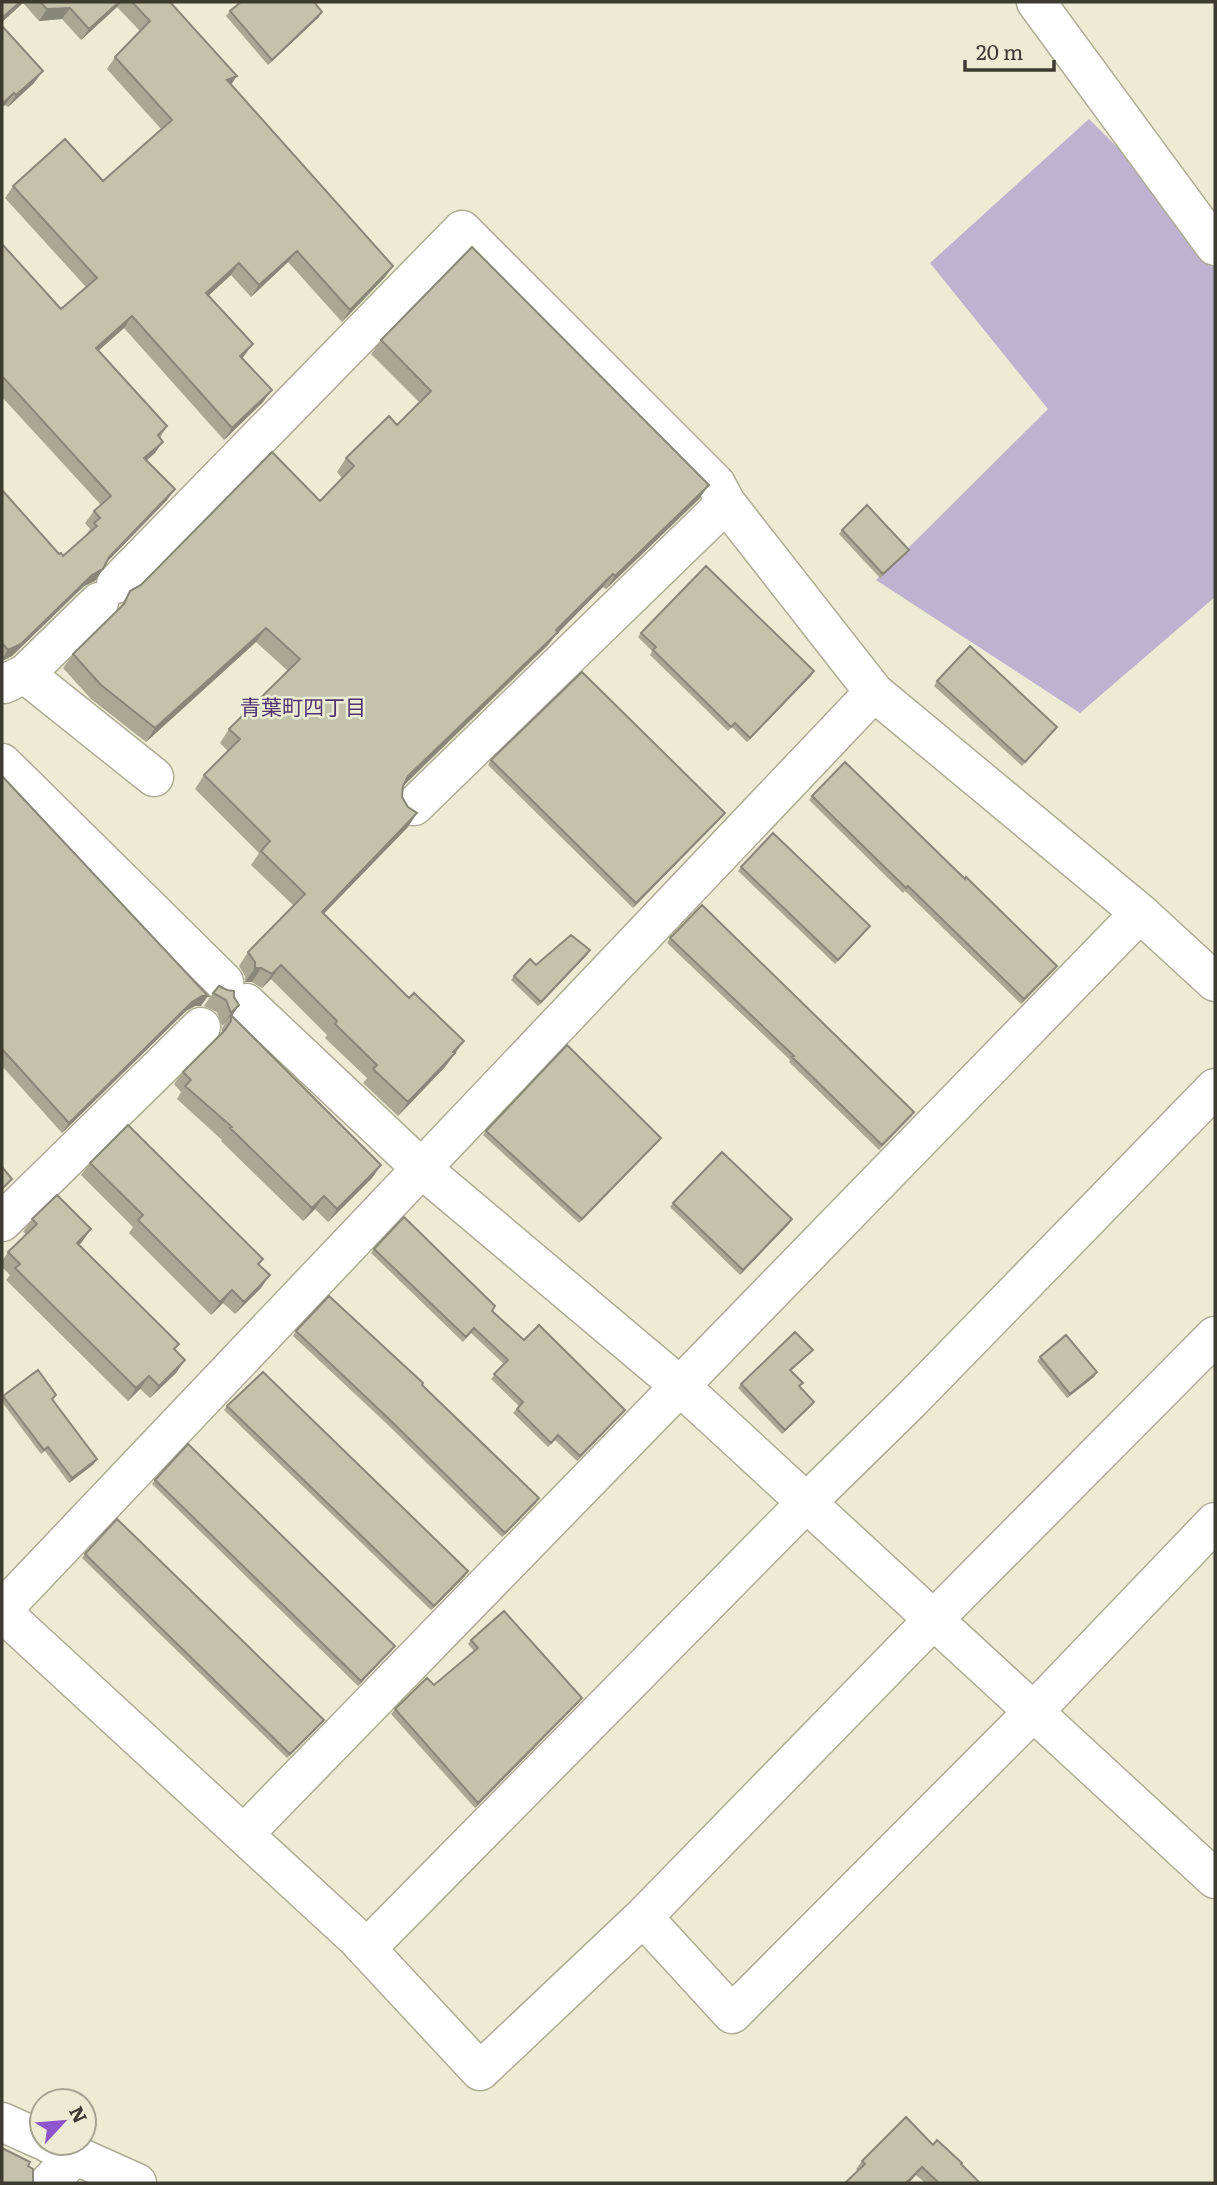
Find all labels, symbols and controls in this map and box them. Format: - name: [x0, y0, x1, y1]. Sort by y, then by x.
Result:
- scale bar: [965, 28, 1054, 72]
- text: 20 m: [976, 35, 1023, 66]
- district label: 青葉町四丁目: [240, 690, 366, 721]
- north arrow: [28, 2087, 98, 2157]
- text: N: [63, 2101, 95, 2127]

